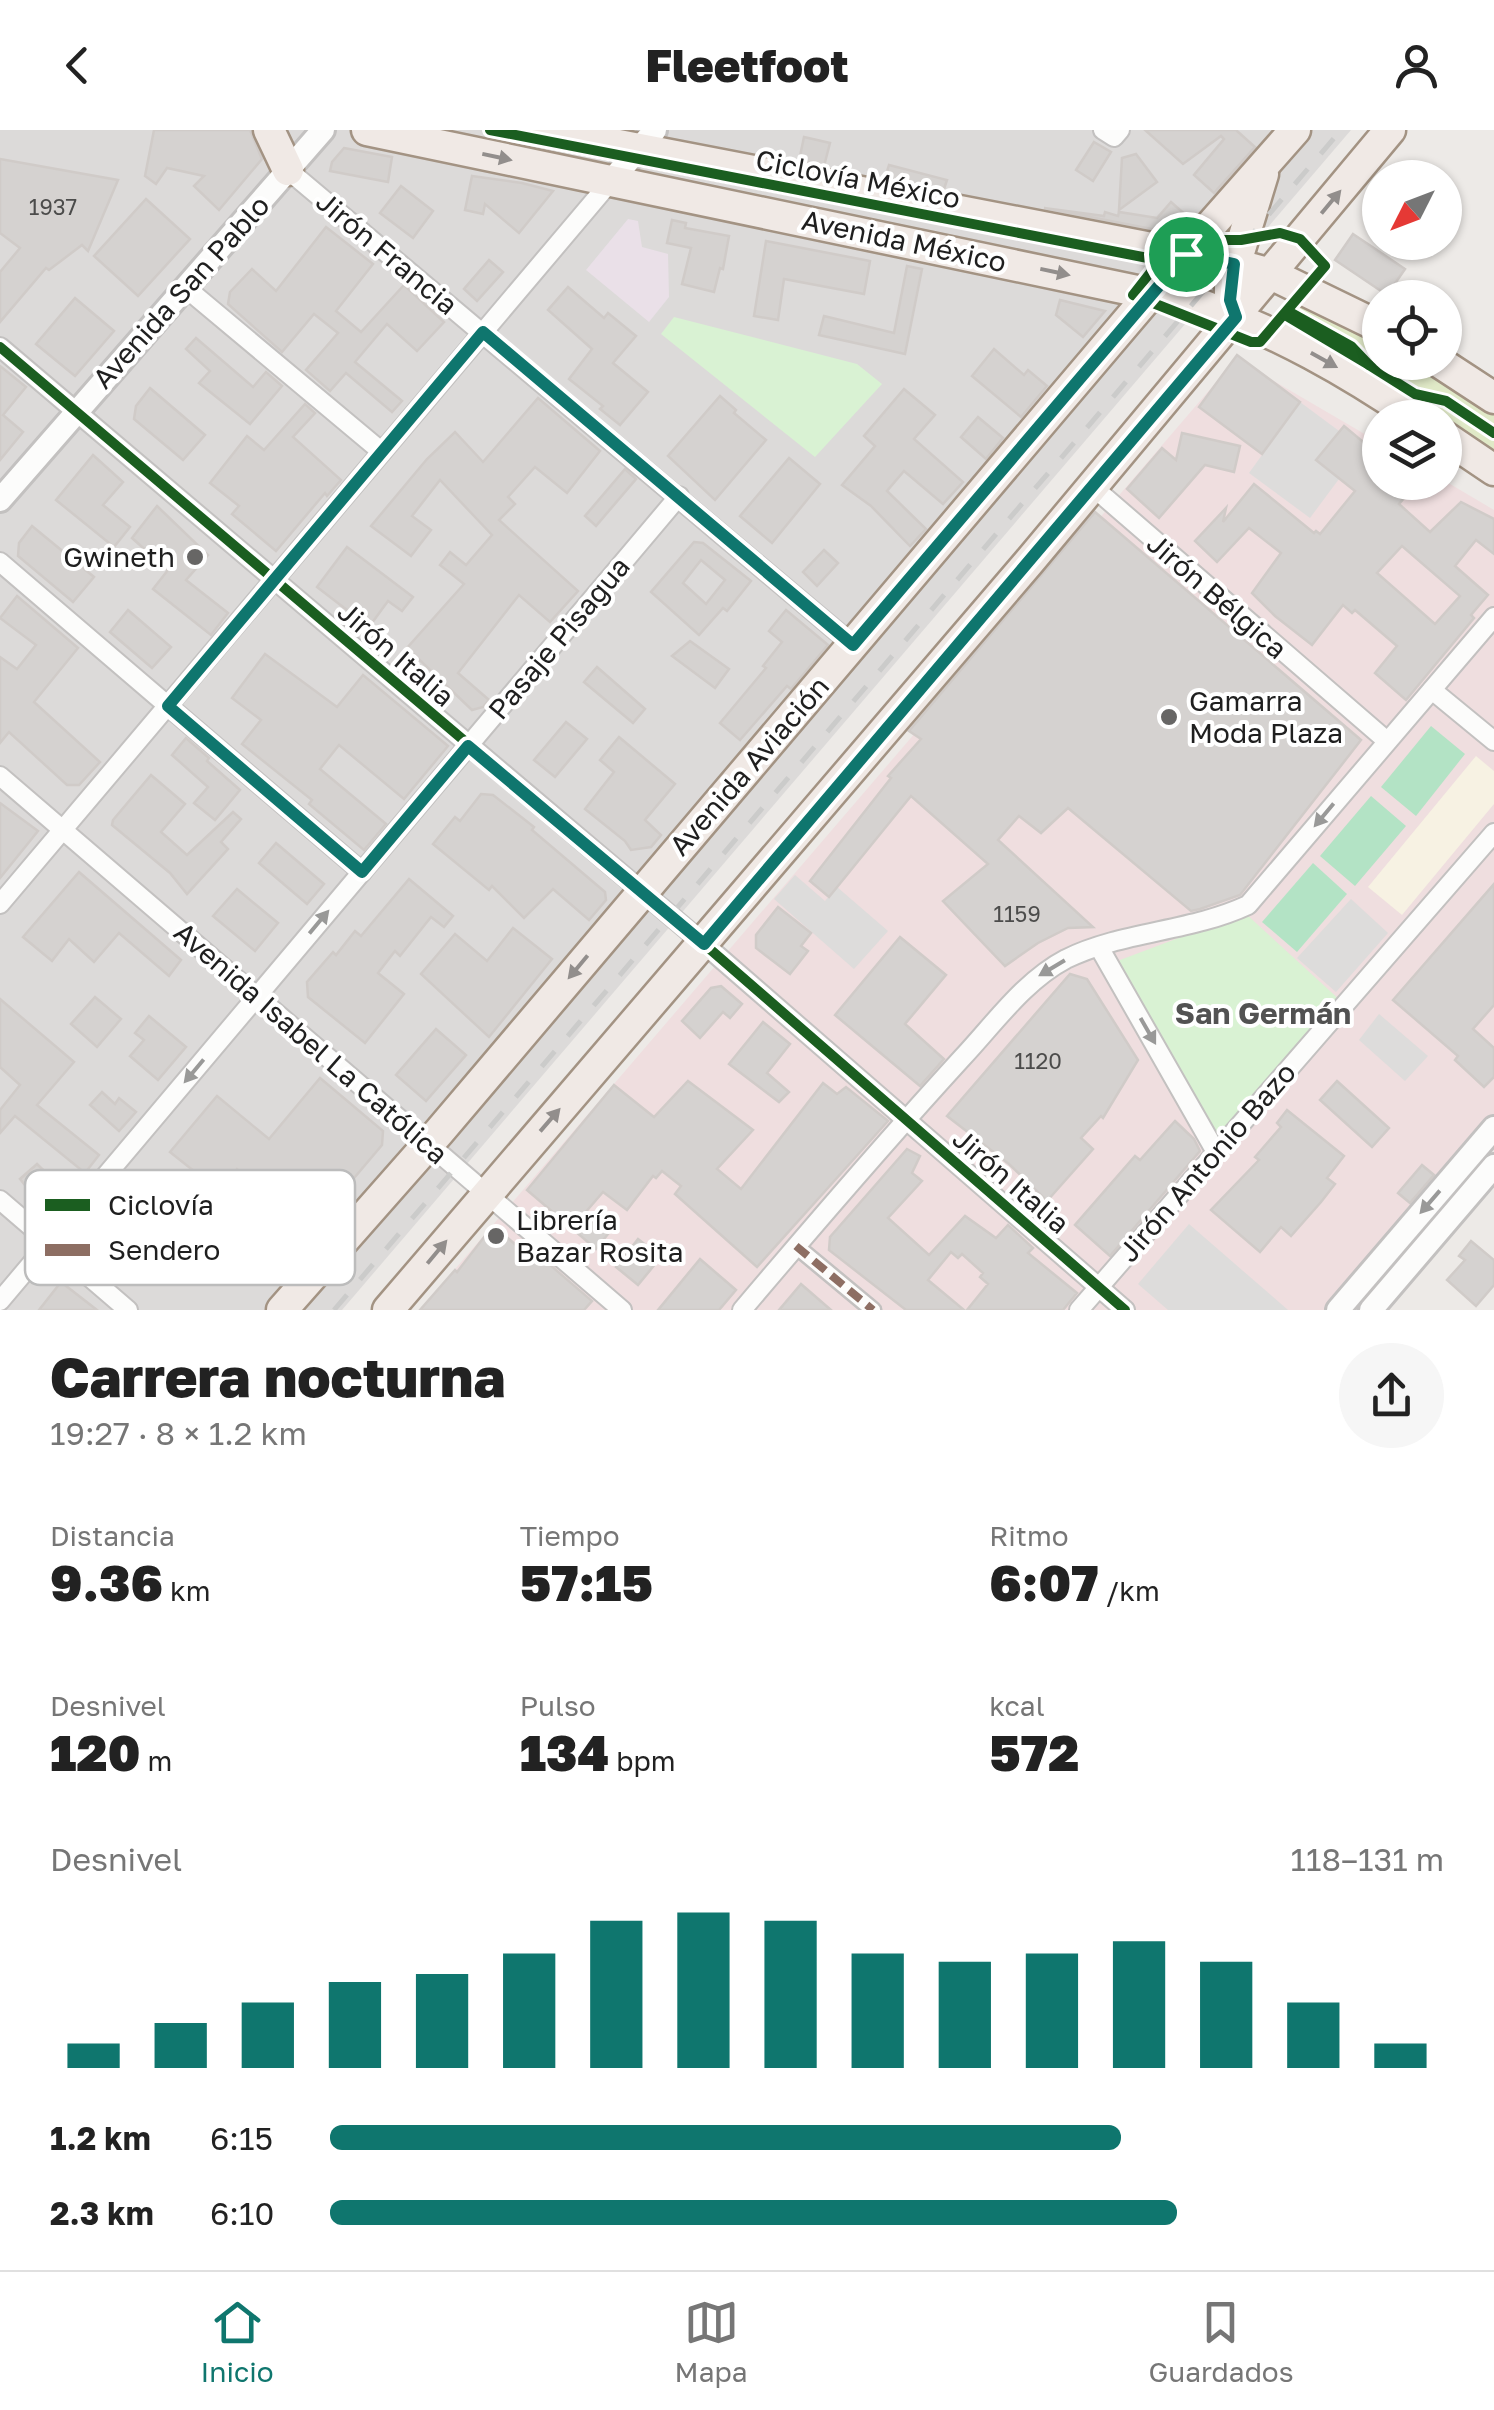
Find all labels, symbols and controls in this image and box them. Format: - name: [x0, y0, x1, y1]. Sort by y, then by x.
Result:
- icon: back: [50, 38, 105, 93]
- text: Fleetfoot: [645, 38, 849, 92]
- icon: person: [1389, 38, 1444, 93]
- street label: Ciclovía México: [753, 143, 963, 214]
- one-way arrow: [481, 150, 512, 166]
- north arrow: [1362, 160, 1462, 260]
- map controls: [1362, 160, 1462, 500]
- street label: Jirón Francia: [310, 184, 464, 321]
- street label: Avenida San Pablo: [85, 189, 276, 395]
- one-way arrow: [1319, 189, 1341, 214]
- house number: 1937: [29, 193, 77, 220]
- street label: Avenida México: [799, 203, 1009, 278]
- pin: [1144, 212, 1229, 297]
- icon: arrive: [1159, 227, 1214, 282]
- one-way arrow: [1040, 265, 1071, 281]
- button: locate: [1362, 280, 1462, 380]
- one-way arrow: [1309, 351, 1338, 368]
- button: layers: [1362, 400, 1462, 500]
- street label: Jirón Bélgica: [1141, 526, 1294, 665]
- place label: Gwineth: [63, 540, 175, 573]
- marker: Gwineth: [184, 546, 206, 568]
- street label: Pasaje Pisagua: [481, 550, 636, 726]
- street label: Jirón Italia: [332, 594, 461, 713]
- street label: Avenida Aviación: [662, 670, 835, 862]
- place label: Gamarra Moda Plaza: [1189, 684, 1343, 749]
- marker: Gamarra Moda Plaza: [1158, 706, 1180, 728]
- one-way arrow: [1314, 803, 1336, 828]
- house number: 1159: [993, 900, 1041, 927]
- one-way arrow: [308, 910, 330, 935]
- street label: Avenida Isabel La Católica: [168, 915, 455, 1170]
- one-way arrow: [568, 954, 589, 979]
- one-way arrow: [1038, 959, 1066, 976]
- district label: San Germán: [1175, 995, 1351, 1031]
- one-way arrow: [1139, 1017, 1156, 1046]
- house number: 1120: [1014, 1047, 1062, 1074]
- street label: Jirón Antonio Bazo: [1111, 1056, 1302, 1268]
- one-way arrow: [183, 1059, 205, 1084]
- one-way arrow: [539, 1108, 561, 1133]
- street label: Jirón Italia: [947, 1121, 1076, 1240]
- legend: [25, 1170, 355, 1285]
- text: Ciclovía: [108, 1188, 214, 1221]
- one-way arrow: [1420, 1189, 1442, 1214]
- place label: Librería Bazar Rosita: [516, 1203, 684, 1268]
- marker: Librería Bazar Rosita: [485, 1225, 507, 1247]
- text: Sendero: [108, 1233, 220, 1266]
- one-way arrow: [426, 1239, 447, 1264]
- text: Carrera nocturna: [50, 1343, 505, 1409]
- button: share: [1339, 1343, 1444, 1448]
- text: 19:27 · 8 × 1.2 km: [50, 1414, 307, 1452]
- text: Distancia: [50, 1519, 175, 1552]
- text: Tiempo: [520, 1519, 620, 1552]
- text: Ritmo: [989, 1519, 1069, 1552]
- text: 9.36: [50, 1552, 163, 1612]
- text: 57:15: [520, 1552, 653, 1612]
- text: 6:07: [989, 1552, 1099, 1612]
- text: km: [163, 1574, 211, 1607]
- text: /km: [1099, 1574, 1160, 1607]
- text: Desnivel: [50, 1689, 166, 1722]
- text: Pulso: [520, 1689, 596, 1722]
- text: kcal: [989, 1689, 1045, 1722]
- text: 120: [50, 1722, 140, 1782]
- text: 134: [520, 1722, 609, 1782]
- text: 572: [989, 1722, 1079, 1782]
- text: m: [140, 1744, 172, 1777]
- text: bpm: [609, 1744, 676, 1777]
- text: Desnivel: [50, 1840, 182, 1878]
- text: 118–131 m: [1290, 1840, 1444, 1878]
- text: 1.2 km: [50, 2119, 151, 2157]
- text: 6:15: [210, 2119, 273, 2157]
- text: 2.3 km: [50, 2194, 154, 2232]
- text: 6:10: [210, 2194, 274, 2232]
- tab: Inicio: [200, 2295, 274, 2388]
- tab: Mapa: [675, 2295, 748, 2388]
- tab: Guardados: [1148, 2295, 1294, 2388]

